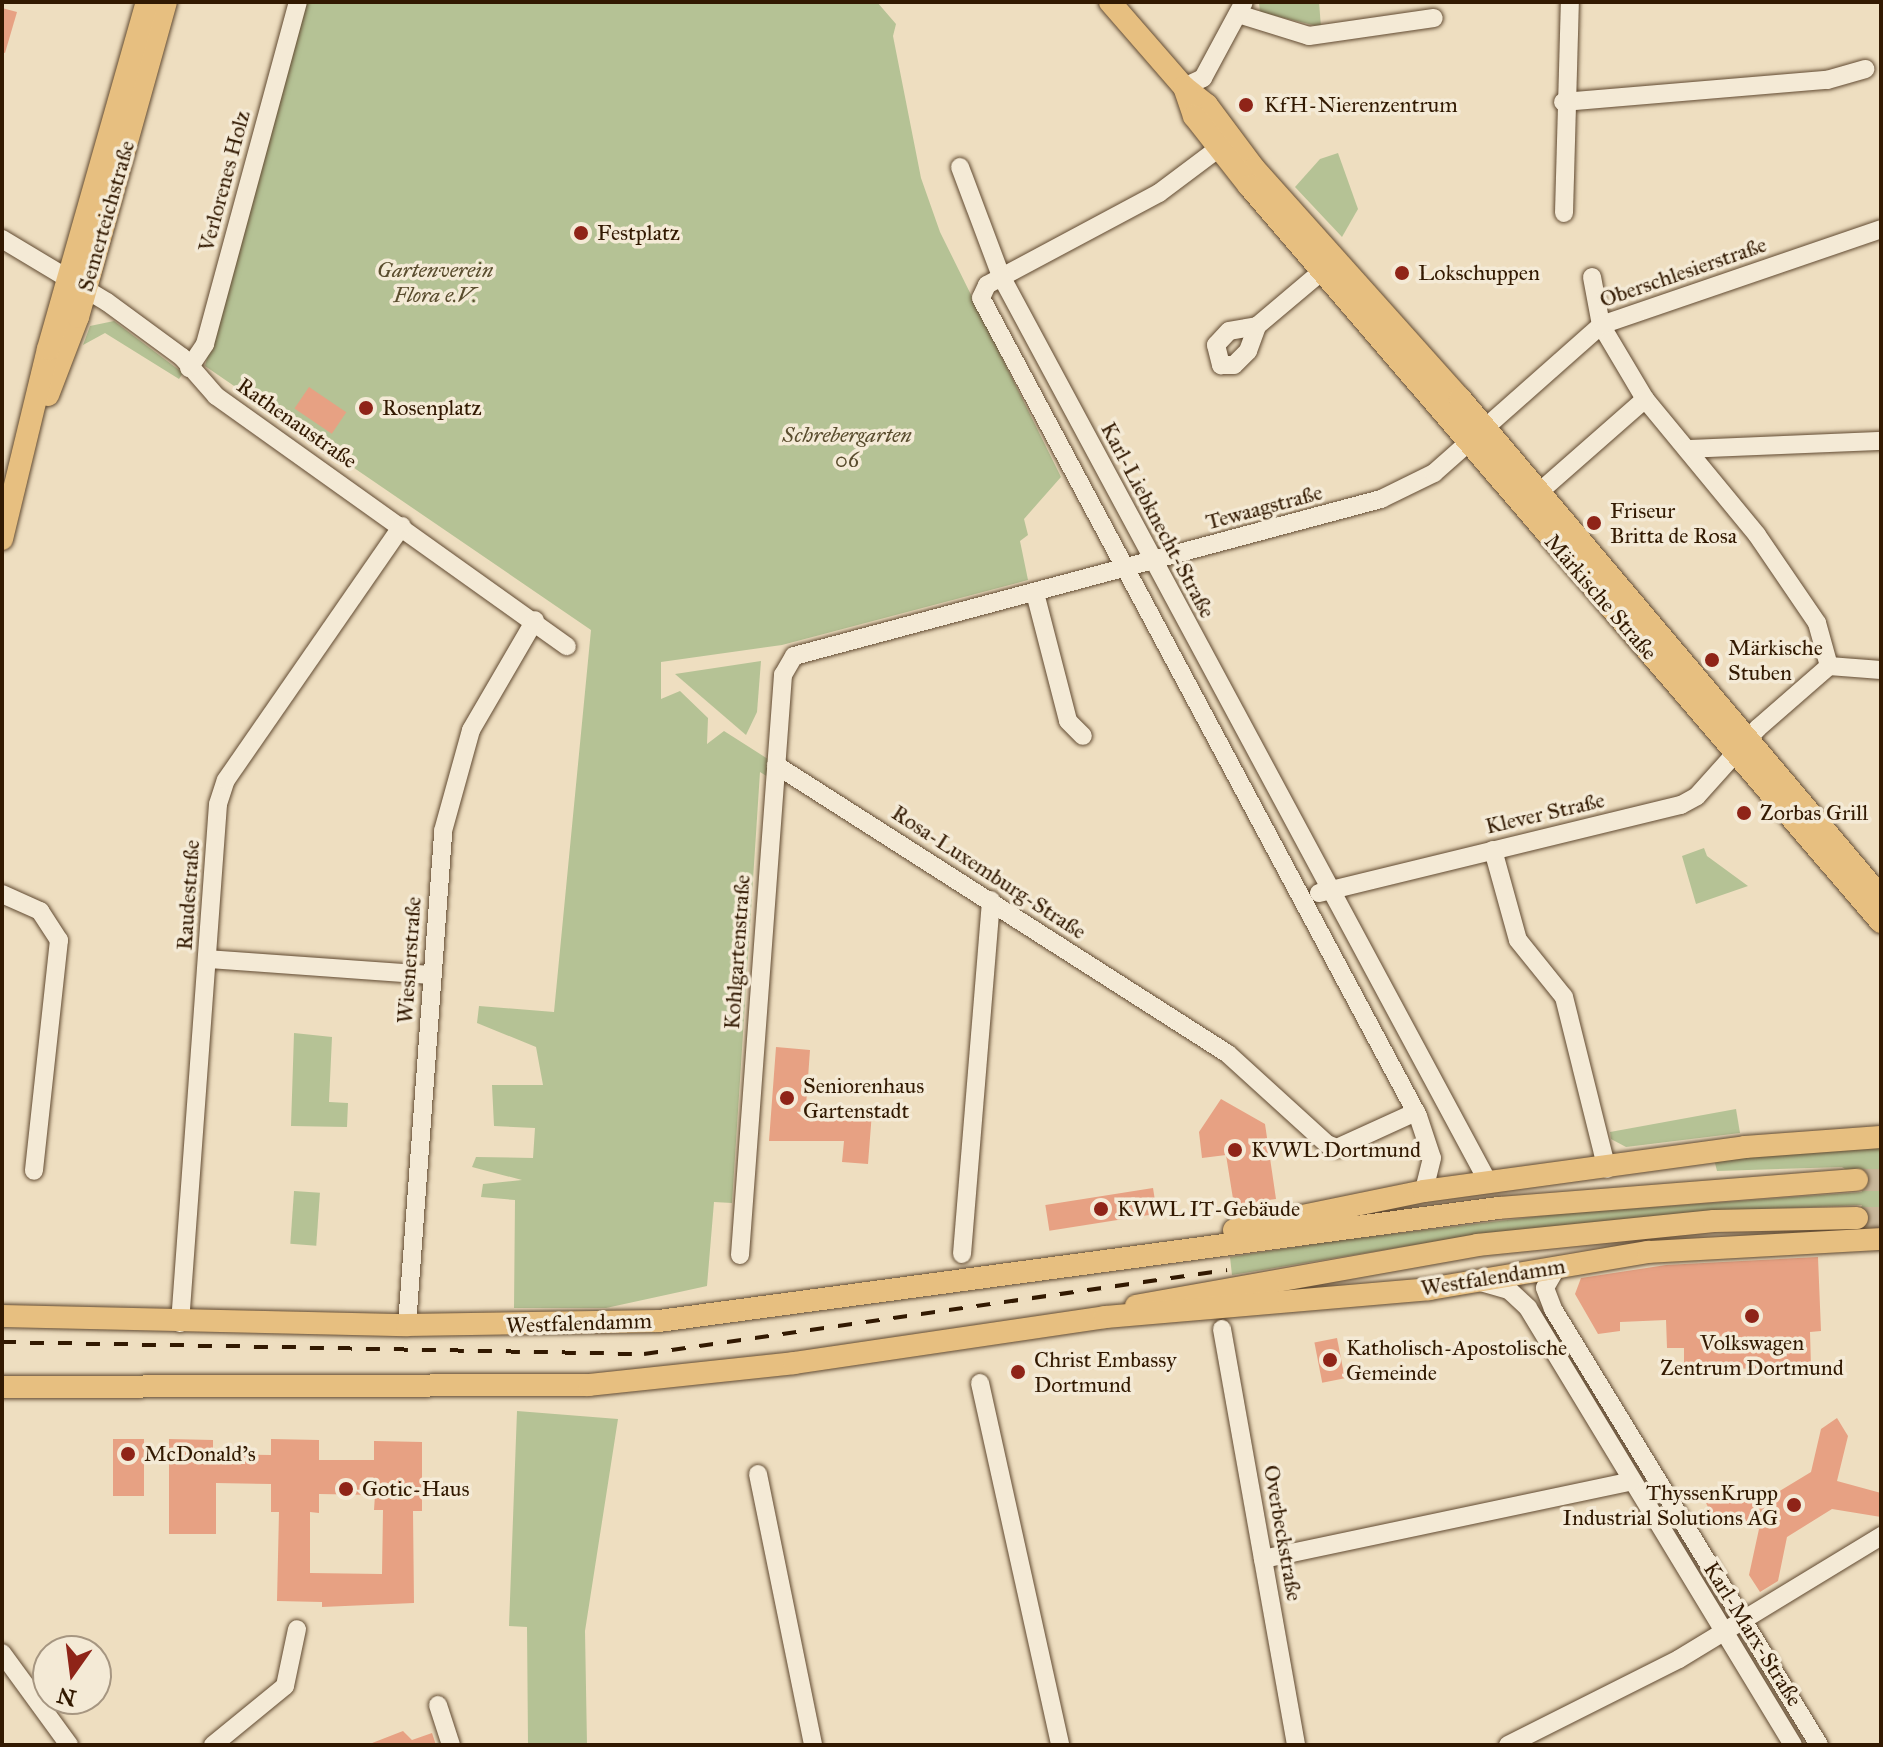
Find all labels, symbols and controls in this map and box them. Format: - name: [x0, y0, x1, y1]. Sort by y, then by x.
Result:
- place label: KfH-Nierenzentrum: [1264, 92, 1458, 118]
- marker: KfH-Nierenzentrum: [1235, 94, 1257, 116]
- street label: Verlorenes Holz: [192, 107, 256, 255]
- street label: Semerteichstraße: [72, 137, 140, 295]
- place label: Festplatz: [597, 220, 680, 246]
- marker: Festplatz: [572, 224, 590, 242]
- street label: Oberschlesierstraße: [1596, 231, 1770, 313]
- park label: Gartenverein Flora e.V.: [377, 256, 493, 308]
- place label: Lokschuppen: [1418, 260, 1540, 286]
- marker: Lokschuppen: [1393, 264, 1411, 282]
- street label: Rathenaustraße: [232, 372, 362, 474]
- place label: Rosenplatz: [382, 395, 482, 421]
- marker: Rosenplatz: [357, 399, 375, 417]
- street label: Karl-Liebknecht-Straße: [1095, 418, 1221, 622]
- park label: Schrebergarten 06: [782, 421, 912, 472]
- street label: Tewaagstraße: [1203, 479, 1325, 535]
- place label: Friseur Britta de Rosa: [1610, 497, 1737, 548]
- marker: Friseur Britta de Rosa: [1585, 514, 1603, 532]
- street label: Märkische Straße: [1539, 529, 1663, 665]
- place label: Märkische Stuben: [1728, 634, 1823, 686]
- marker: Märkische Stuben: [1703, 651, 1721, 669]
- street label: Klever Straße: [1483, 786, 1607, 840]
- street label: Rosa-Luxemburg-Straße: [887, 799, 1091, 945]
- place label: Zorbas Grill: [1760, 800, 1868, 826]
- marker: Zorbas Grill: [1735, 804, 1753, 822]
- street label: Raudestraße: [171, 839, 205, 951]
- street label: Kohlgartenstraße: [718, 874, 756, 1030]
- street label: Wiesnerstraße: [391, 896, 427, 1024]
- place label: Seniorenhaus Gartenstadt: [803, 1072, 924, 1124]
- marker: Seniorenhaus Gartenstadt: [778, 1089, 796, 1107]
- place label: KVWL Dortmund: [1251, 1137, 1421, 1163]
- marker: KVWL Dortmund: [1226, 1141, 1244, 1159]
- place label: KVWL IT-Gebäude: [1117, 1196, 1300, 1222]
- marker: KVWL IT-Gebäude: [1092, 1200, 1110, 1218]
- street label: Westfalendamm: [1419, 1253, 1567, 1301]
- street label: Westfalendamm: [506, 1307, 652, 1339]
- marker: Volkswagen Zentrum Dortmund: [1743, 1307, 1761, 1325]
- place label: Volkswagen Zentrum Dortmund: [1660, 1329, 1844, 1380]
- place label: Katholisch-Apostolische Gemeinde: [1346, 1334, 1567, 1386]
- place label: Christ Embassy Dortmund: [1034, 1346, 1177, 1398]
- marker: Katholisch-Apostolische Gemeinde: [1321, 1351, 1339, 1369]
- marker: Christ Embassy Dortmund: [1009, 1363, 1027, 1381]
- place label: McDonald's: [144, 1441, 256, 1467]
- marker: McDonald's: [119, 1445, 137, 1463]
- street label: Overbeckstraße: [1258, 1463, 1308, 1603]
- place label: Gotic-Haus: [362, 1476, 469, 1502]
- place label: ThyssenKrupp Industrial Solutions AG: [1562, 1479, 1778, 1530]
- marker: Gotic-Haus: [337, 1480, 355, 1498]
- marker: ThyssenKrupp Industrial Solutions AG: [1785, 1496, 1803, 1514]
- street label: Karl-Marx-Straße: [1698, 1557, 1808, 1711]
- north arrow: [32, 1635, 112, 1715]
- text: N: [54, 1681, 79, 1712]

